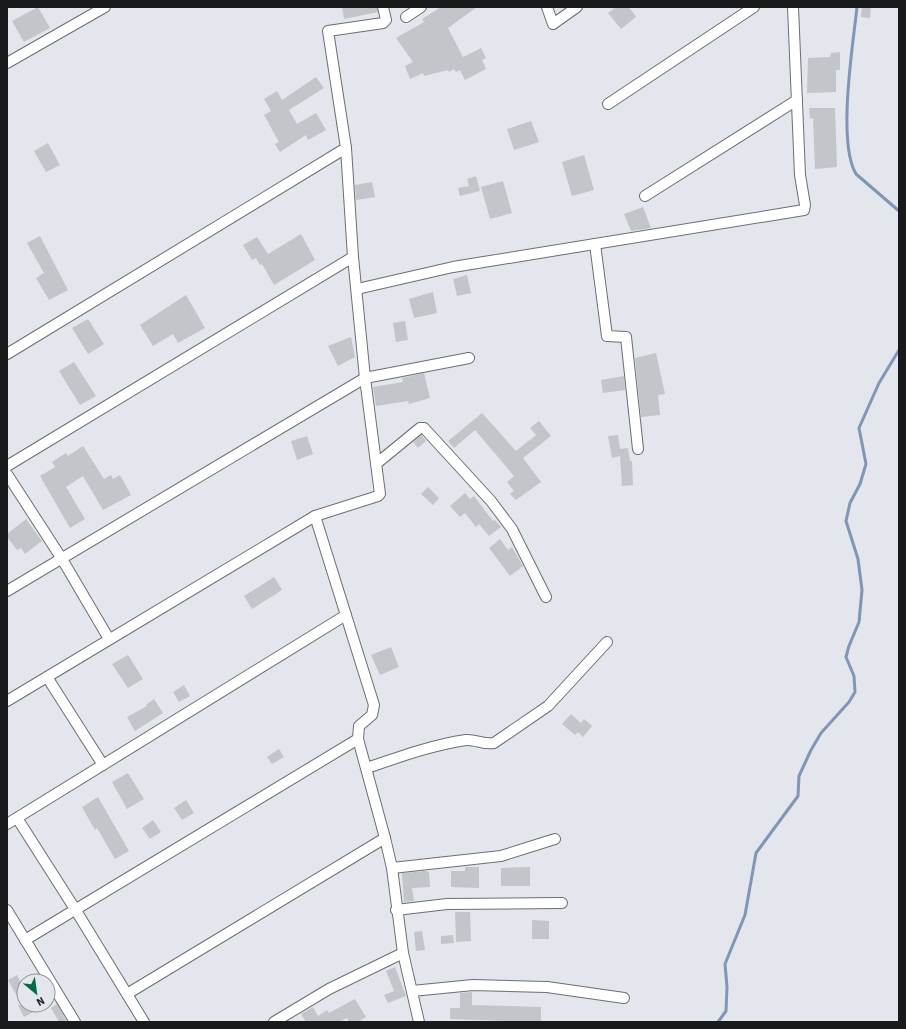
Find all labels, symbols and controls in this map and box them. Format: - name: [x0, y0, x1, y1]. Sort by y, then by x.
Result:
- north arrow: [16, 973, 56, 1013]
- text: N: [34, 993, 47, 1010]

